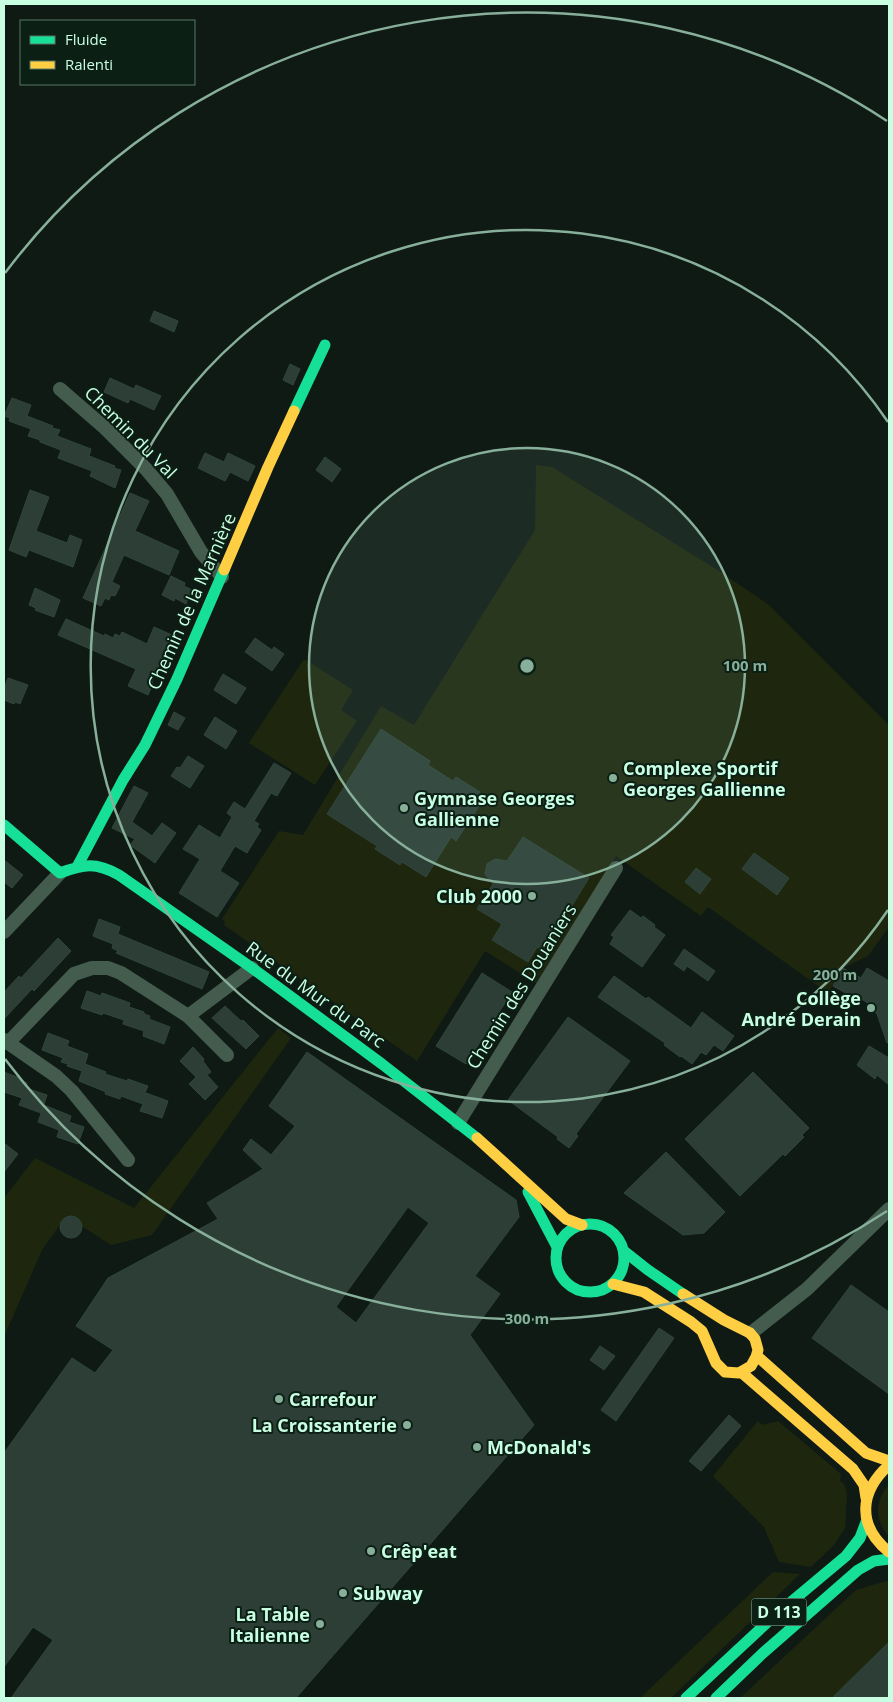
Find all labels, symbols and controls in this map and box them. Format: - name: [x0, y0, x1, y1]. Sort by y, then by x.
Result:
- legend: [20, 20, 195, 85]
- text: Fluide: [65, 29, 107, 49]
- text: Ralenti: [65, 54, 113, 74]
- street label: Chemin du Val: [80, 381, 182, 483]
- street label: Chemin de la Marnière: [141, 509, 241, 693]
- text: 100 m: [723, 655, 767, 675]
- centre of rings: [518, 657, 536, 675]
- place label: Complexe Sportif Georges Gallienne: [623, 756, 786, 801]
- marker: Complexe Sportif Georges Gallienne: [607, 772, 619, 784]
- place label: Gymnase Georges Gallienne: [414, 786, 575, 831]
- marker: Gymnase Georges Gallienne: [398, 802, 410, 814]
- place label: Club 2000: [436, 884, 522, 908]
- marker: Club 2000: [526, 890, 538, 902]
- street label: Chemin des Douaniers: [460, 899, 582, 1073]
- street label: Rue du Mur du Parc: [242, 935, 391, 1053]
- text: 200 m: [813, 964, 857, 984]
- place label: Collège André Derain: [742, 986, 861, 1031]
- marker: Collège André Derain: [865, 1002, 877, 1014]
- text: 300 m: [505, 1308, 549, 1328]
- place label: Carrefour: [289, 1387, 376, 1411]
- marker: Carrefour: [273, 1393, 285, 1405]
- place label: La Croissanterie: [252, 1413, 397, 1437]
- marker: La Croissanterie: [401, 1419, 413, 1431]
- place label: McDonald's: [487, 1435, 591, 1459]
- marker: McDonald's: [471, 1441, 483, 1453]
- place label: Crêp'eat: [381, 1539, 457, 1563]
- marker: Crêp'eat: [365, 1545, 377, 1557]
- place label: Subway: [353, 1581, 423, 1605]
- marker: Subway: [337, 1587, 349, 1599]
- road number: D 113: [752, 1598, 806, 1625]
- place label: La Table Italienne: [229, 1602, 310, 1647]
- marker: La Table Italienne: [314, 1618, 326, 1630]

